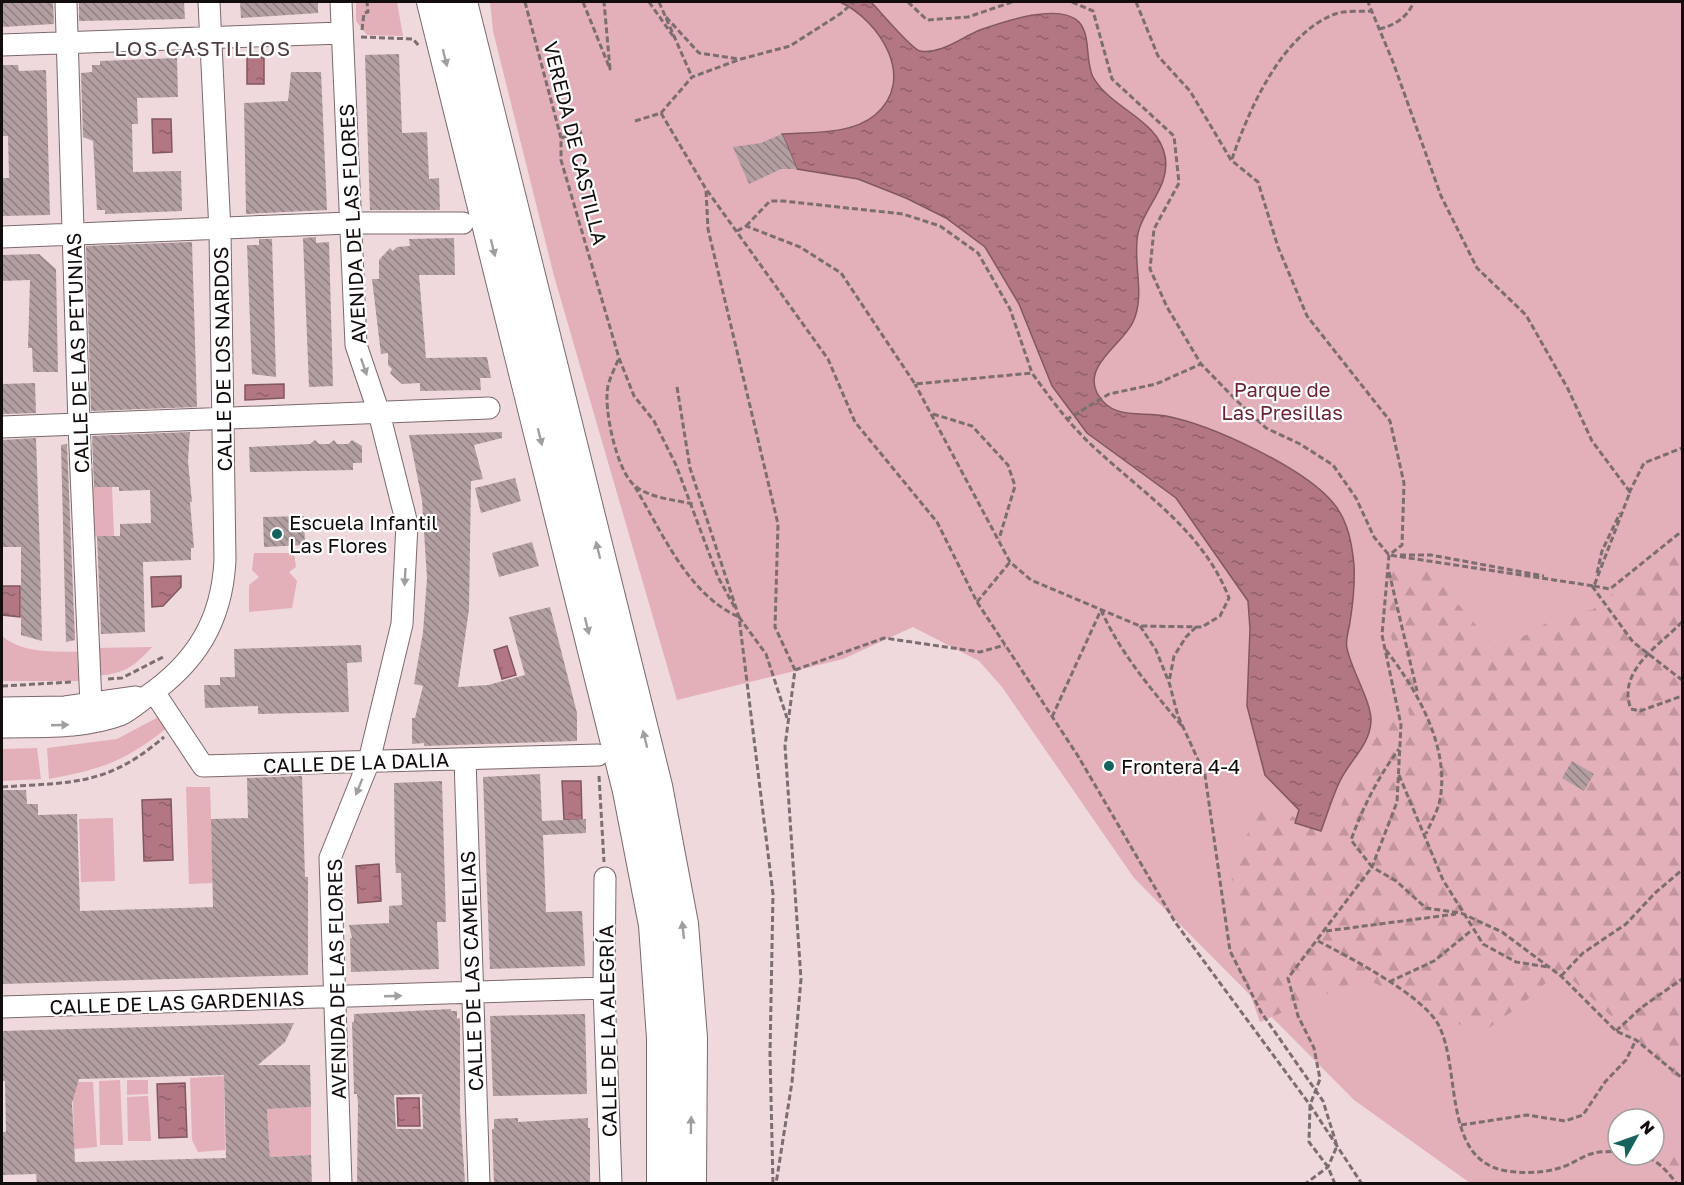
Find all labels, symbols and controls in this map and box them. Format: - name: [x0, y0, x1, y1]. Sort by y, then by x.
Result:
- district label: LOS CASTILLOS: [114, 35, 292, 61]
- street label: VEREDA DE CASTILLA: [539, 39, 613, 247]
- one-way arrow: [441, 49, 451, 68]
- street label: AVENIDA DE LAS FLORES: [334, 103, 370, 345]
- street label: CALLE DE LAS PETUNIAS: [61, 232, 93, 474]
- one-way arrow: [488, 238, 498, 257]
- street label: CALLE DE LOS NARDOS: [208, 246, 236, 472]
- one-way arrow: [359, 358, 369, 376]
- park label: Parque de Las Presillas: [1221, 377, 1343, 424]
- one-way arrow: [535, 428, 545, 446]
- place label: Escuela Infantil Las Flores: [289, 510, 438, 557]
- marker: Escuela Infantil Las Flores: [270, 527, 284, 541]
- one-way arrow: [592, 541, 602, 559]
- one-way arrow: [400, 568, 409, 587]
- one-way arrow: [583, 617, 593, 635]
- one-way arrow: [50, 721, 69, 730]
- one-way arrow: [639, 730, 649, 748]
- street label: CALLE DE LA DALIA: [262, 747, 450, 777]
- place label: Frontera 4-4: [1121, 754, 1240, 778]
- marker: Frontera 4-4: [1102, 759, 1116, 773]
- one-way arrow: [354, 778, 363, 796]
- street label: CALLE DE LAS CAMELIAS: [455, 850, 487, 1092]
- street label: AVENIDA DE LAS FLORES: [322, 858, 350, 1100]
- one-way arrow: [678, 921, 688, 940]
- street label: CALLE DE LA ALEGRÍA: [593, 925, 621, 1137]
- street label: CALLE DE LAS GARDENIAS: [49, 986, 305, 1018]
- one-way arrow: [384, 991, 403, 1001]
- north arrow: [1606, 1107, 1666, 1167]
- one-way arrow: [687, 1116, 696, 1135]
- text: N: [1636, 1116, 1659, 1138]

